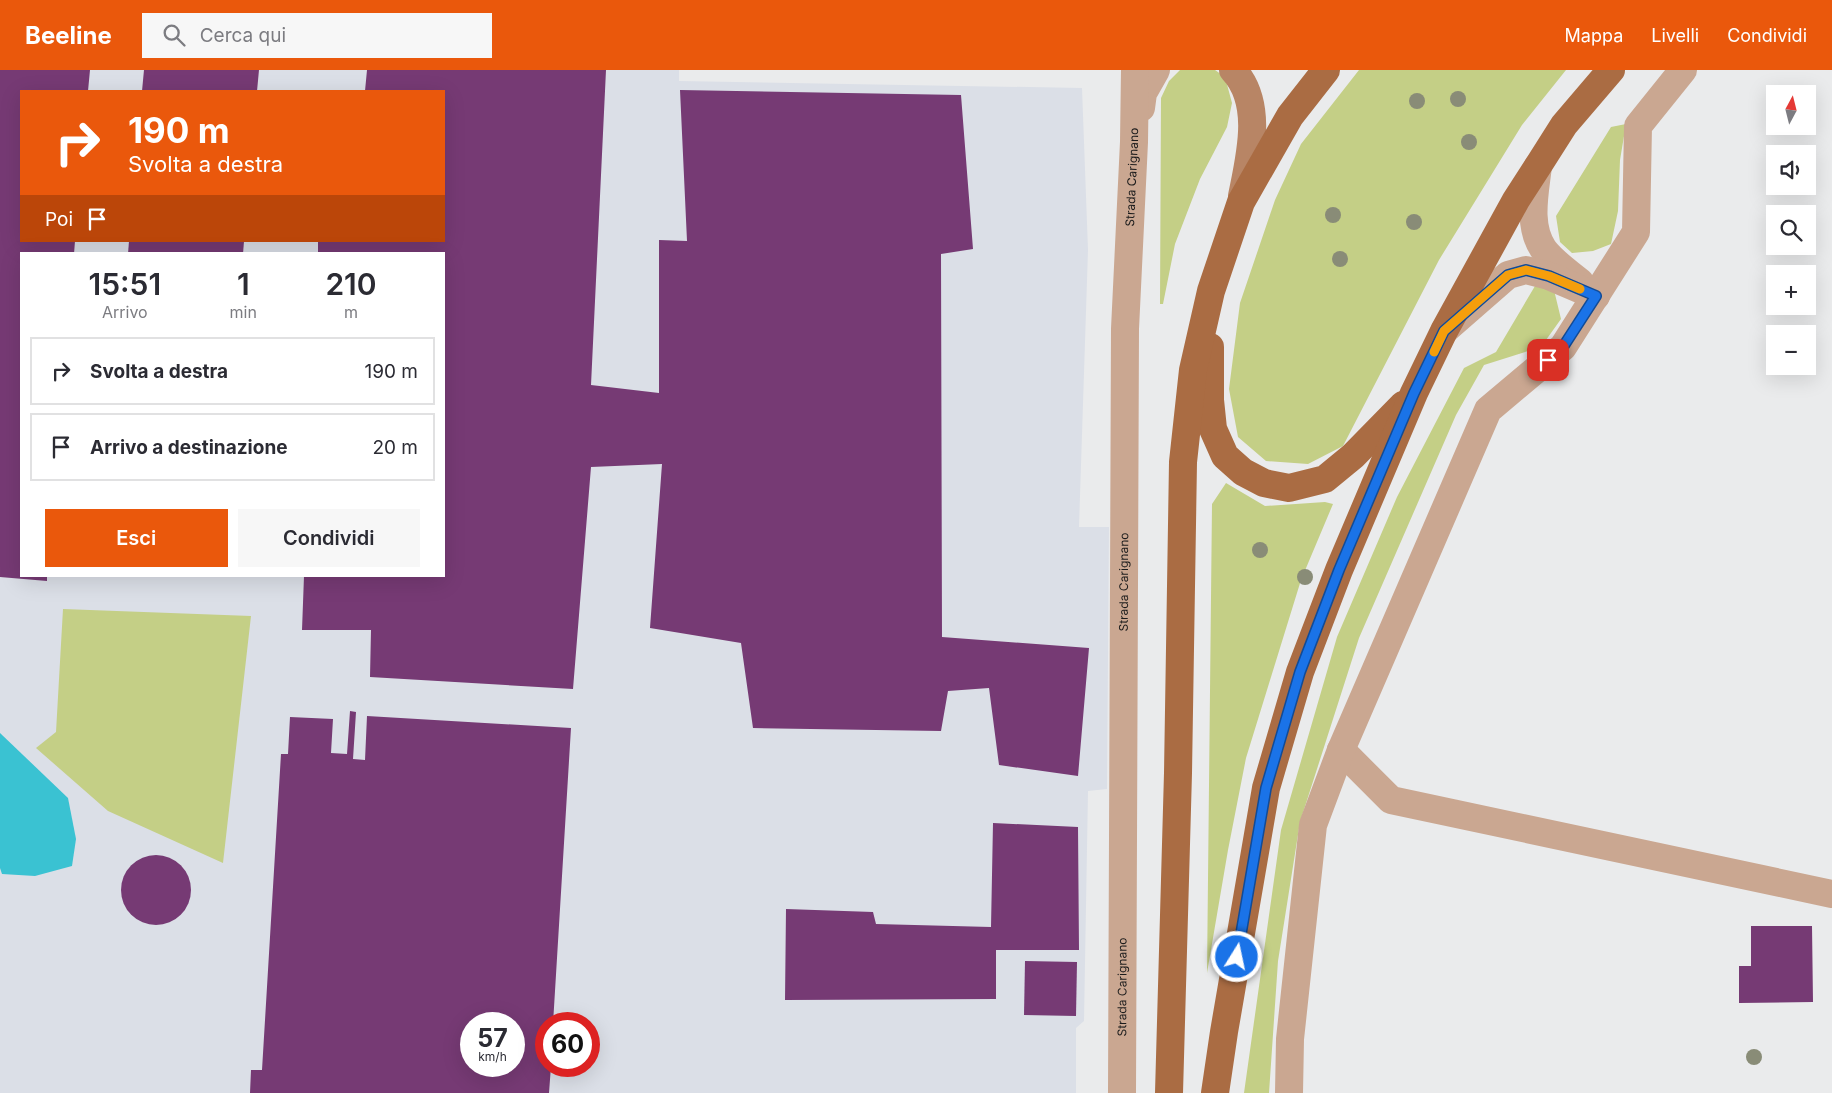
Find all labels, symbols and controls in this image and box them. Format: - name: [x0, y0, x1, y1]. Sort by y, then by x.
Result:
- search box: [142, 13, 492, 58]
- text: Beeline: [25, 21, 112, 50]
- icon: search: [160, 21, 188, 49]
- text: Cerca qui: [200, 24, 286, 47]
- text: Mappa: [1565, 25, 1623, 46]
- text: Livelli: [1651, 25, 1699, 46]
- text: Condividi: [1727, 25, 1807, 46]
- north arrow: [1766, 85, 1816, 135]
- map controls: [1766, 85, 1816, 375]
- text: 190 m: [128, 109, 230, 151]
- icon: right: [45, 110, 110, 175]
- street label: Strada Carignano: [1122, 128, 1141, 227]
- button: sound: [1766, 145, 1816, 195]
- text: Svolta a destra: [128, 151, 283, 177]
- icon: arrive: [83, 205, 111, 233]
- button: search: [1766, 205, 1816, 255]
- text: Poi: [45, 208, 73, 231]
- button: +: [1766, 265, 1816, 315]
- text: 15:51: [88, 266, 161, 302]
- text: 1: [237, 266, 250, 302]
- text: 210: [325, 266, 377, 302]
- text: Arrivo: [102, 302, 148, 322]
- text: min: [230, 302, 257, 322]
- text: m: [344, 302, 358, 322]
- button: −: [1766, 325, 1816, 375]
- pin: [1527, 339, 1569, 381]
- icon: arrive: [1534, 346, 1562, 374]
- icon: right: [47, 357, 75, 385]
- text: Svolta a destra: [90, 360, 228, 383]
- text: 190 m: [365, 360, 418, 383]
- icon: arrive: [47, 433, 75, 461]
- text: Arrivo a destinazione: [90, 436, 288, 459]
- text: 20 m: [372, 436, 418, 459]
- button: Esci: [45, 509, 228, 567]
- button: Condividi: [238, 509, 420, 567]
- street label: Strada Carignano: [1116, 532, 1131, 632]
- position arrow: [1210, 930, 1262, 982]
- street label: Strada Carignano: [1114, 937, 1130, 1037]
- speed limit sign: 60: [535, 1012, 600, 1077]
- text: 57: [477, 1023, 508, 1053]
- text: km/h: [478, 1049, 507, 1064]

